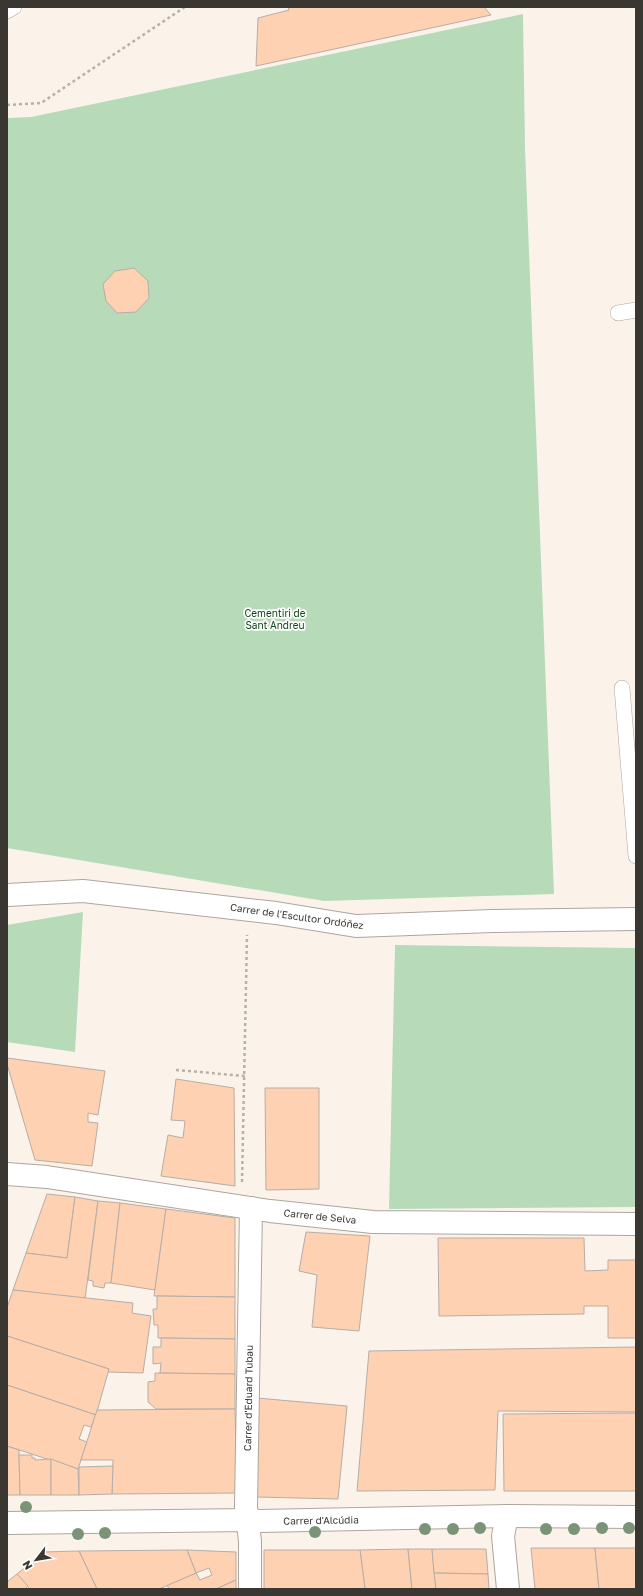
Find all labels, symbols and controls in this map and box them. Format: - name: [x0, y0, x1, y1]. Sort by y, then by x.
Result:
- park label: Cementiri de Sant Andreu: [244, 607, 306, 631]
- street label: Carrer de l'Escultor Ordóñez: [230, 901, 364, 931]
- street label: Carrer de Selva: [283, 1206, 357, 1226]
- street label: Carrer d'Eduard Tubau: [241, 1345, 255, 1451]
- street label: Carrer d'Alcúdia: [283, 1513, 359, 1527]
- north arrow: [16, 1540, 56, 1580]
- text: N: [19, 1558, 35, 1572]

